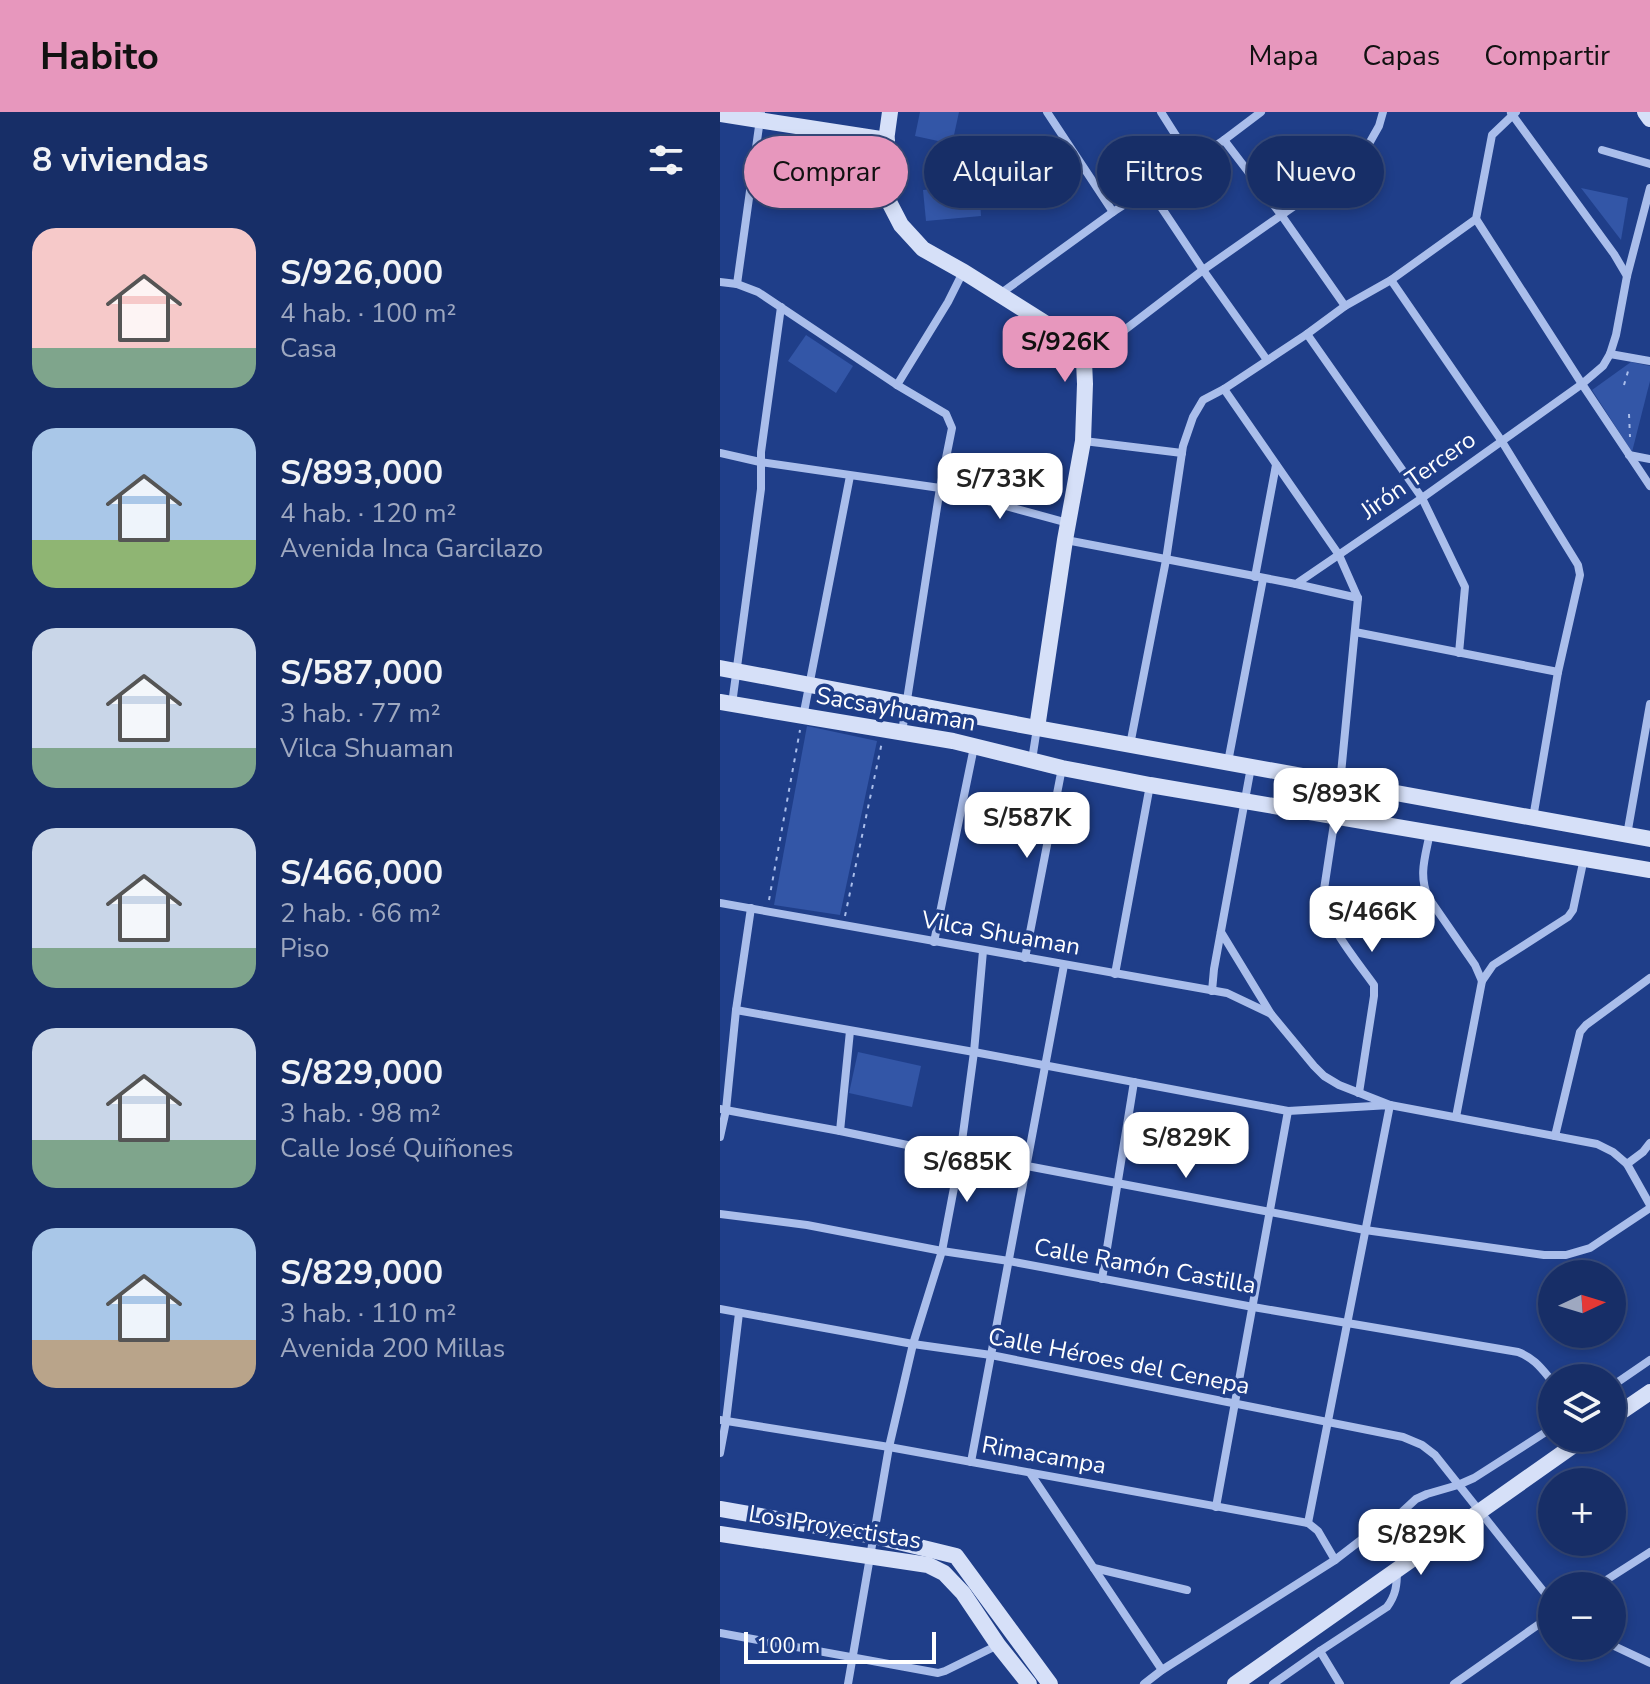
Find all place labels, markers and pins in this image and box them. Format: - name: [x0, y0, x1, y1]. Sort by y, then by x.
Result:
- pin: S/926K: [1000, 316, 1130, 384]
- pin: S/733K: [935, 453, 1065, 521]
- pin: S/893K: [1271, 768, 1401, 836]
- pin: S/587K: [962, 792, 1092, 860]
- pin: S/466K: [1307, 886, 1437, 954]
- pin: S/829K: [1121, 1112, 1251, 1180]
- pin: S/685K: [902, 1136, 1032, 1204]
- pin: S/829K: [1356, 1509, 1486, 1577]

